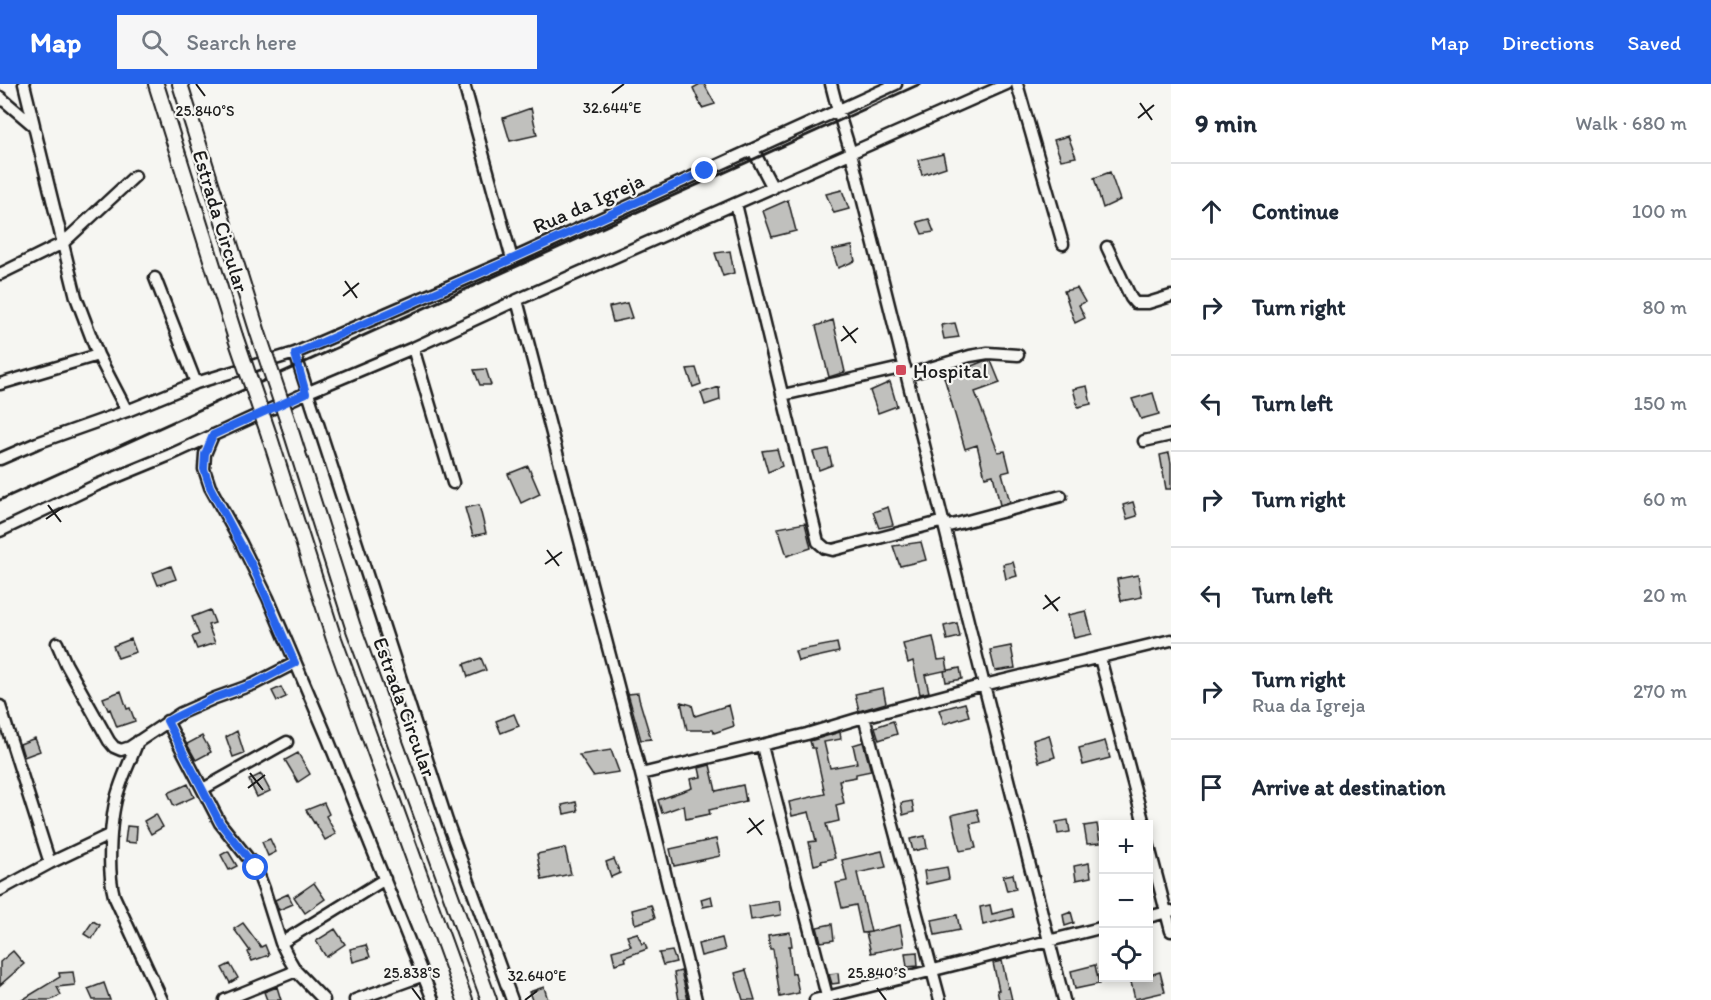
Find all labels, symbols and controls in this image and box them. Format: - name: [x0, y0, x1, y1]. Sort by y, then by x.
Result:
- search box: [117, 15, 537, 69]
- text: Map: [30, 25, 81, 59]
- icon: search: [138, 26, 171, 59]
- text: Search here: [186, 29, 297, 56]
- text: Map: [1431, 30, 1469, 55]
- text: Directions: [1502, 30, 1594, 55]
- text: Saved: [1627, 30, 1681, 55]
- text: 32.644°E: [583, 99, 641, 117]
- text: 25.840°S: [176, 102, 234, 120]
- text: 9 min: [1195, 107, 1257, 139]
- text: Walk · 680 m: [1575, 111, 1687, 135]
- street label: Estrada Circular: [188, 147, 254, 295]
- route end: [691, 157, 717, 183]
- street label: Rua da Igreja: [529, 167, 647, 239]
- icon: ahead: [1195, 195, 1228, 228]
- text: Continue: [1252, 198, 1339, 225]
- text: 100 m: [1632, 199, 1687, 223]
- icon: right: [1195, 291, 1228, 324]
- text: Turn right: [1252, 294, 1346, 321]
- text: 80 m: [1642, 295, 1687, 319]
- place label: Hospital: [913, 358, 988, 383]
- marker: Hospital: [894, 363, 908, 377]
- icon: left: [1195, 387, 1228, 420]
- text: Turn left: [1252, 390, 1333, 417]
- text: 150 m: [1634, 391, 1687, 415]
- icon: right: [1195, 483, 1228, 516]
- text: Turn right: [1252, 486, 1346, 513]
- text: 60 m: [1643, 487, 1687, 511]
- icon: left: [1195, 579, 1228, 612]
- text: Turn left: [1252, 582, 1333, 609]
- text: 20 m: [1643, 583, 1687, 607]
- street label: Estrada Circular: [368, 634, 442, 780]
- text: Turn right: [1252, 666, 1346, 693]
- icon: right: [1195, 675, 1228, 708]
- text: 270 m: [1633, 679, 1687, 703]
- text: Rua da Igreja: [1252, 693, 1365, 717]
- icon: arrive: [1195, 771, 1228, 804]
- text: Arrive at destination: [1252, 774, 1446, 801]
- map controls: [1099, 820, 1153, 982]
- button: +: [1099, 820, 1153, 874]
- route start: [242, 854, 268, 880]
- button: −: [1099, 874, 1153, 928]
- button: locate: [1099, 928, 1153, 982]
- text: 25.838°S: [384, 964, 440, 982]
- text: 25.840°S: [848, 964, 906, 982]
- text: 32.640°E: [508, 967, 566, 985]

